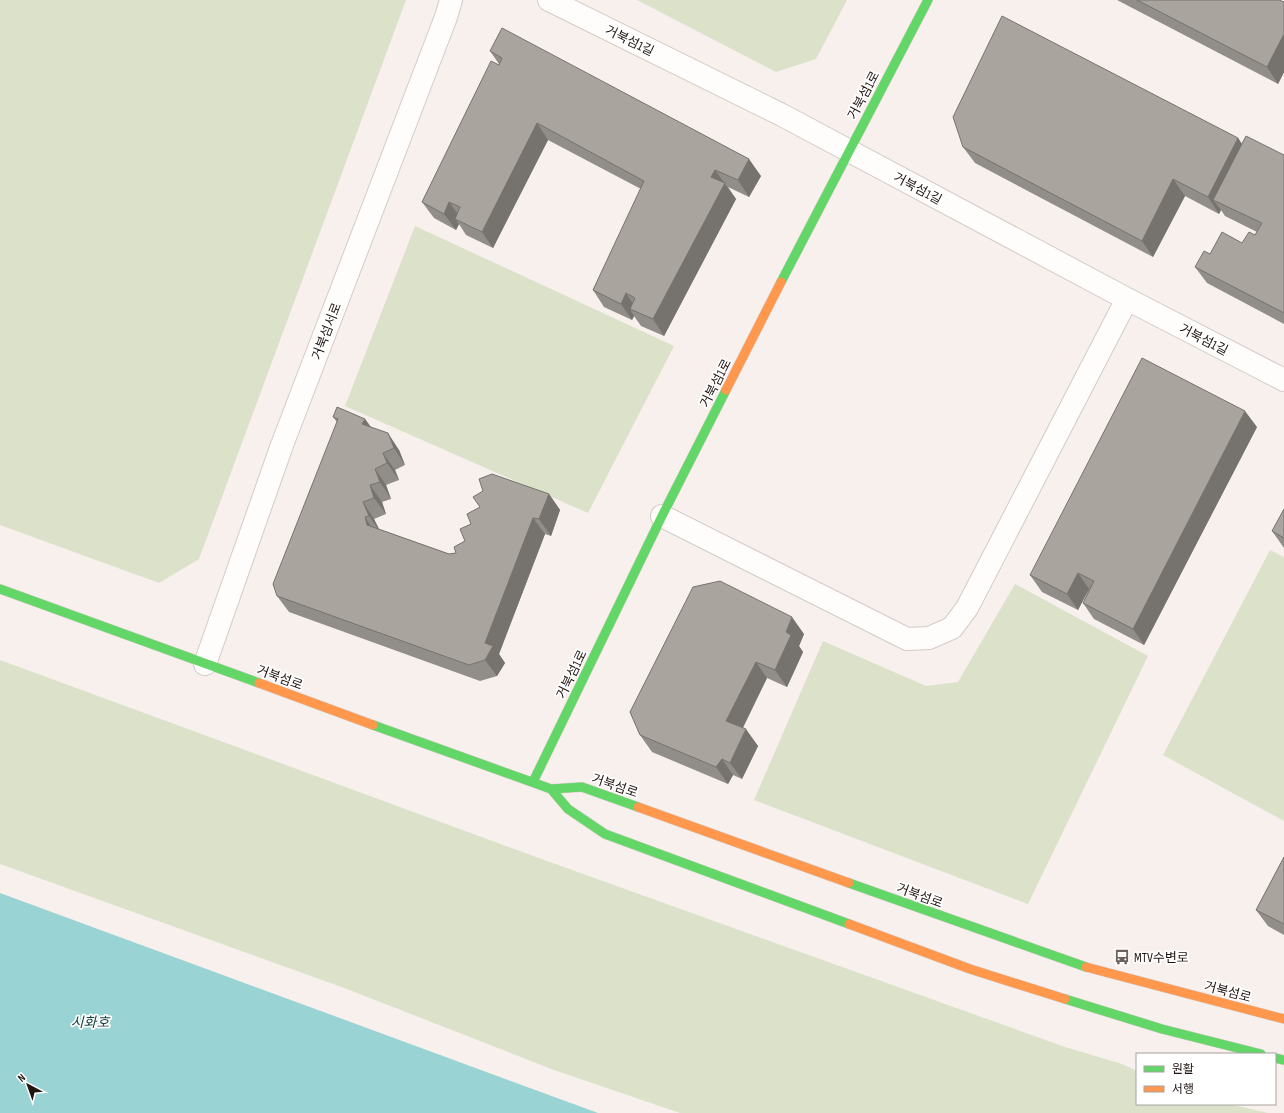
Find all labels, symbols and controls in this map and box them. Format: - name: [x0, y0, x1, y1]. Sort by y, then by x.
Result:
- street label: 거북섬1길: [603, 22, 657, 60]
- street label: 거북섬1로: [845, 69, 883, 122]
- street label: 거북섬1길: [891, 170, 944, 208]
- street label: 거북섬서로: [309, 301, 345, 362]
- street label: 거북섬1길: [1177, 321, 1231, 359]
- street label: 거북섬1로: [697, 356, 735, 410]
- street label: 거북섬1로: [553, 647, 591, 701]
- street label: 거북섬로: [254, 662, 305, 694]
- street label: 거북섬로: [589, 771, 640, 801]
- street label: 거북섬로: [894, 880, 945, 912]
- bus stop icon: MTV수변로: [1113, 948, 1131, 966]
- place label: MTV수변로: [1134, 950, 1189, 966]
- street label: 거북섬로: [1203, 978, 1253, 1006]
- water label: 시화호: [71, 1014, 110, 1031]
- legend: [1136, 1053, 1276, 1105]
- text: 원활: [1172, 1062, 1194, 1077]
- north arrow: [8, 1065, 48, 1105]
- text: N: [15, 1071, 28, 1085]
- text: 서행: [1172, 1082, 1194, 1097]

